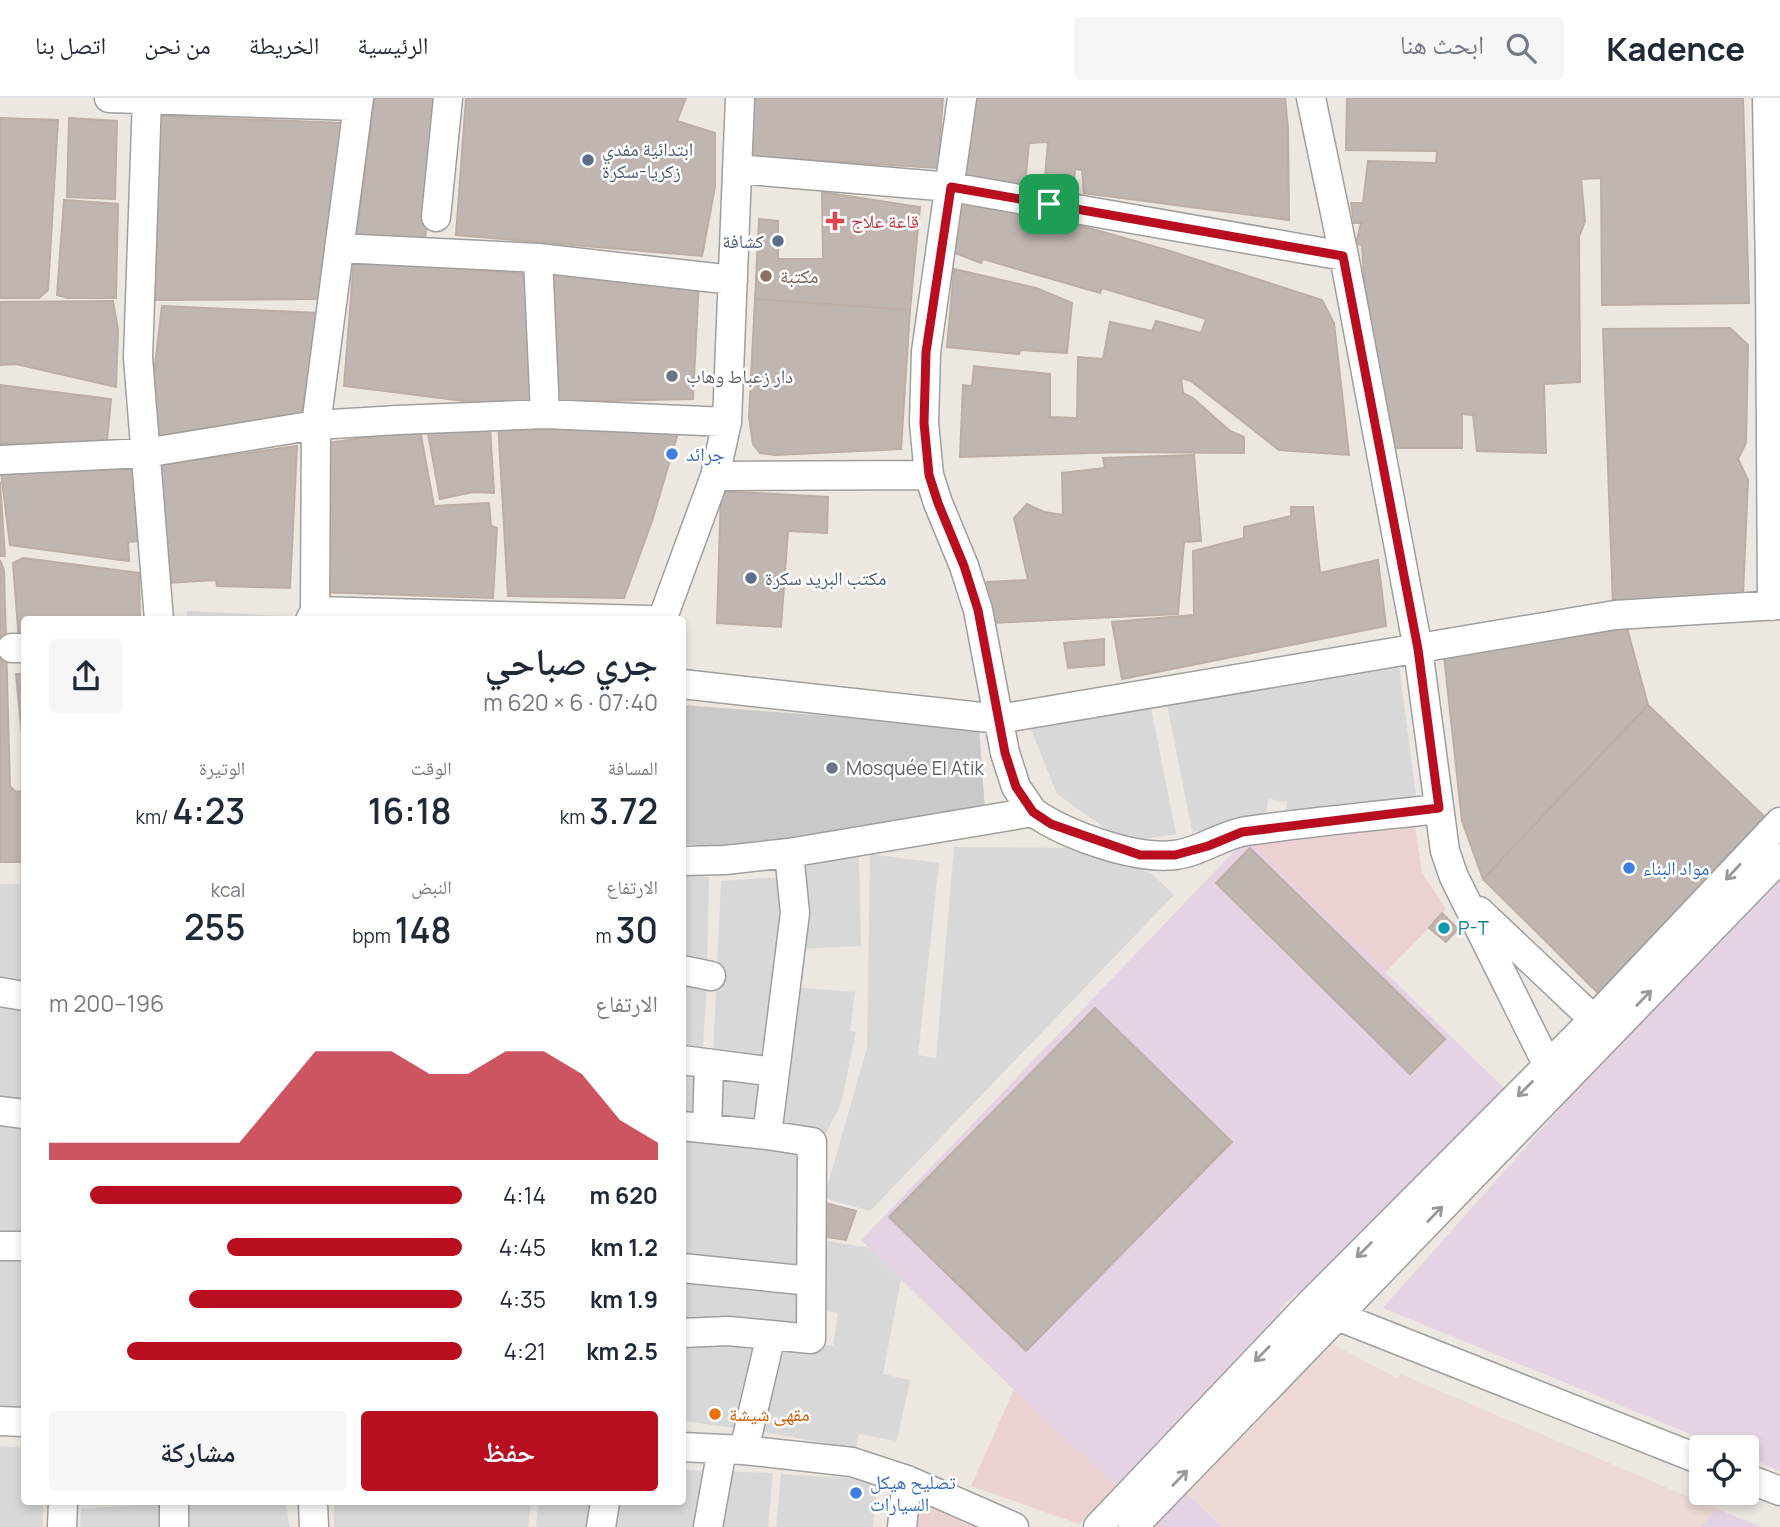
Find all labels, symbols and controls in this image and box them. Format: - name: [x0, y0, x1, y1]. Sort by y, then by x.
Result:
- search box: [1074, 17, 1564, 80]
- text: ابحث هنا: [1400, 26, 1484, 62]
- text: Kadence: [1606, 26, 1745, 71]
- text: اتصل بنا: [35, 28, 106, 61]
- text: من نحن: [144, 28, 211, 61]
- text: الخريطة: [249, 28, 319, 61]
- text: الرئيسية: [357, 28, 429, 61]
- icon: search: [1502, 29, 1540, 67]
- place label: ابتدائية مفدي زكريا-سكرة: [602, 136, 693, 184]
- marker: ابتدائية مفدي زكريا-سكرة: [580, 152, 596, 168]
- pin: [1019, 174, 1079, 234]
- icon: arrive: [1030, 185, 1068, 223]
- place label: قاعة علاج: [851, 208, 919, 234]
- marker: قاعة علاج: [825, 211, 845, 231]
- place label: كشافة: [722, 228, 764, 254]
- marker: كشافة: [770, 233, 786, 249]
- place label: مكتبة: [780, 263, 818, 289]
- marker: مكتبة: [758, 268, 774, 284]
- place label: دار زعباط وهاب: [686, 363, 793, 389]
- marker: دار زعباط وهاب: [664, 368, 680, 384]
- place label: جرائد: [686, 441, 725, 467]
- marker: جرائد: [664, 446, 680, 462]
- place label: مكتب البريد سكرة: [765, 565, 886, 591]
- marker: مكتب البريد سكرة: [743, 570, 759, 586]
- text: جري صباحي: [484, 634, 658, 686]
- button: share: [49, 639, 123, 713]
- text: 07:40 · 6 × 620 m: [483, 686, 658, 718]
- text: الوتيرة: [199, 755, 245, 781]
- text: الوقت: [411, 755, 452, 781]
- text: المسافة: [608, 755, 658, 781]
- place label: Mosquée El Atik: [846, 755, 984, 781]
- marker: Mosquée El Atik: [824, 760, 840, 776]
- text: 4:23: [172, 787, 245, 835]
- text: 16:18: [368, 787, 452, 835]
- text: 3.72: [589, 787, 658, 835]
- text: /km: [135, 804, 172, 830]
- text: km: [560, 804, 589, 830]
- place label: مواد البناء: [1643, 855, 1710, 881]
- marker: مواد البناء: [1621, 860, 1637, 876]
- one-way arrow: [1725, 863, 1742, 880]
- text: النبض: [411, 874, 452, 900]
- text: الارتفاع: [606, 874, 658, 900]
- text: kcal: [211, 877, 245, 903]
- text: 255: [184, 903, 245, 951]
- text: 148: [395, 906, 452, 954]
- text: 30: [616, 906, 658, 954]
- place label: P-T: [1458, 915, 1489, 941]
- marker: P-T: [1436, 920, 1452, 936]
- text: bpm: [352, 923, 395, 949]
- text: m: [596, 923, 616, 949]
- text: 196–200 m: [49, 987, 164, 1019]
- text: الارتفاع: [595, 987, 658, 1019]
- one-way arrow: [1636, 990, 1653, 1007]
- one-way arrow: [1516, 1080, 1533, 1097]
- text: 4:14: [503, 1179, 546, 1211]
- text: 620 m: [590, 1179, 658, 1211]
- one-way arrow: [1426, 1206, 1443, 1223]
- text: 4:45: [499, 1231, 546, 1263]
- text: 1.2 km: [590, 1231, 658, 1263]
- one-way arrow: [1356, 1241, 1373, 1258]
- text: 4:35: [500, 1283, 546, 1315]
- text: 1.9 km: [590, 1283, 658, 1315]
- text: 4:21: [503, 1335, 546, 1367]
- text: 2.5 km: [586, 1335, 658, 1367]
- one-way arrow: [1254, 1345, 1271, 1362]
- place label: مقهى شيشة: [729, 1401, 810, 1427]
- marker: مقهى شيشة: [707, 1406, 723, 1422]
- button: مشاركة: [49, 1411, 347, 1491]
- button: حفظ: [361, 1411, 658, 1491]
- map controls: [1689, 1435, 1759, 1505]
- button: locate: [1689, 1435, 1759, 1505]
- place label: تصليح هيكل السيارات: [870, 1469, 956, 1517]
- one-way arrow: [1171, 1470, 1188, 1487]
- marker: تصليح هيكل السيارات: [848, 1485, 864, 1501]

